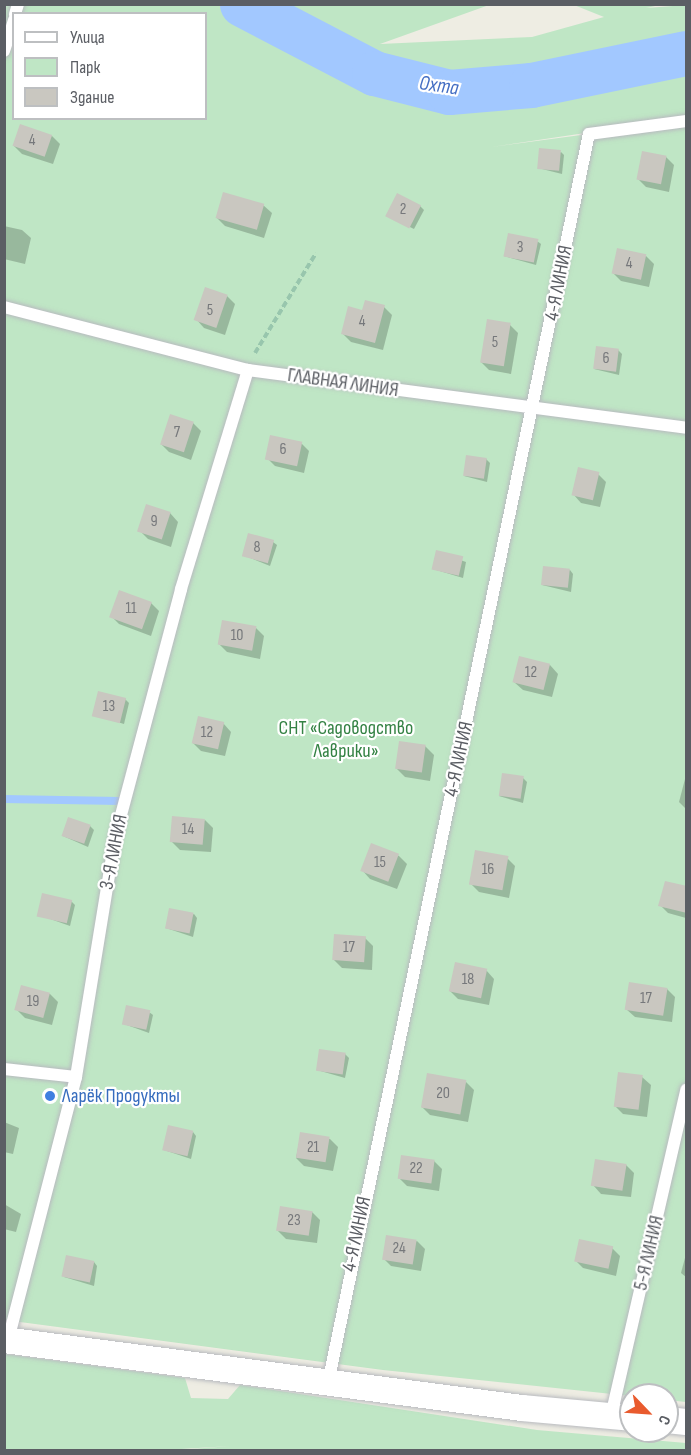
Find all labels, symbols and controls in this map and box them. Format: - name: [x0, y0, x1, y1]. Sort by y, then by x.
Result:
- legend: [12, 12, 207, 120]
- text: Улица: [70, 27, 105, 48]
- text: Парк: [70, 57, 100, 78]
- water label: Охта: [418, 71, 460, 101]
- text: Здание: [70, 87, 115, 108]
- house number: 4: [29, 131, 35, 151]
- house number: 2: [400, 200, 406, 220]
- house number: 3: [517, 238, 523, 258]
- street label: 4-Я ЛИНИЯ: [540, 243, 578, 323]
- house number: 4: [626, 254, 632, 274]
- house number: 5: [207, 301, 213, 321]
- house number: 4: [359, 312, 365, 332]
- house number: 5: [492, 333, 498, 353]
- house number: 6: [602, 349, 610, 369]
- street label: ГЛАВНАЯ ЛИНИЯ: [286, 363, 400, 403]
- house number: 7: [174, 423, 180, 443]
- house number: 6: [279, 440, 287, 460]
- house number: 9: [150, 512, 158, 532]
- house number: 8: [253, 538, 261, 558]
- house number: 11: [125, 599, 137, 619]
- house number: 10: [231, 626, 243, 646]
- house number: 12: [525, 663, 537, 683]
- house number: 13: [103, 697, 115, 717]
- park label: СНТ «Садоводство Лаврики»: [279, 717, 413, 764]
- street label: 4-Я ЛИНИЯ: [439, 719, 479, 799]
- house number: 12: [201, 723, 213, 743]
- street label: 3-Я ЛИНИЯ: [95, 812, 133, 892]
- house number: 14: [182, 820, 194, 840]
- house number: 15: [374, 853, 386, 873]
- house number: 16: [482, 860, 494, 880]
- house number: 17: [343, 938, 355, 958]
- house number: 18: [462, 970, 474, 990]
- house number: 17: [640, 989, 652, 1009]
- house number: 19: [27, 992, 39, 1012]
- place label: Ларёк Продукты: [62, 1084, 180, 1108]
- house number: 20: [436, 1084, 450, 1104]
- marker: Ларёк Продукты: [43, 1089, 57, 1103]
- house number: 21: [307, 1138, 319, 1158]
- house number: 22: [409, 1159, 423, 1179]
- street label: 4-Я ЛИНИЯ: [337, 1194, 377, 1274]
- house number: 23: [287, 1211, 301, 1231]
- street label: 5-Я ЛИНИЯ: [629, 1213, 669, 1293]
- house number: 24: [392, 1239, 406, 1259]
- north arrow: [619, 1383, 679, 1443]
- text: С: [654, 1412, 674, 1428]

